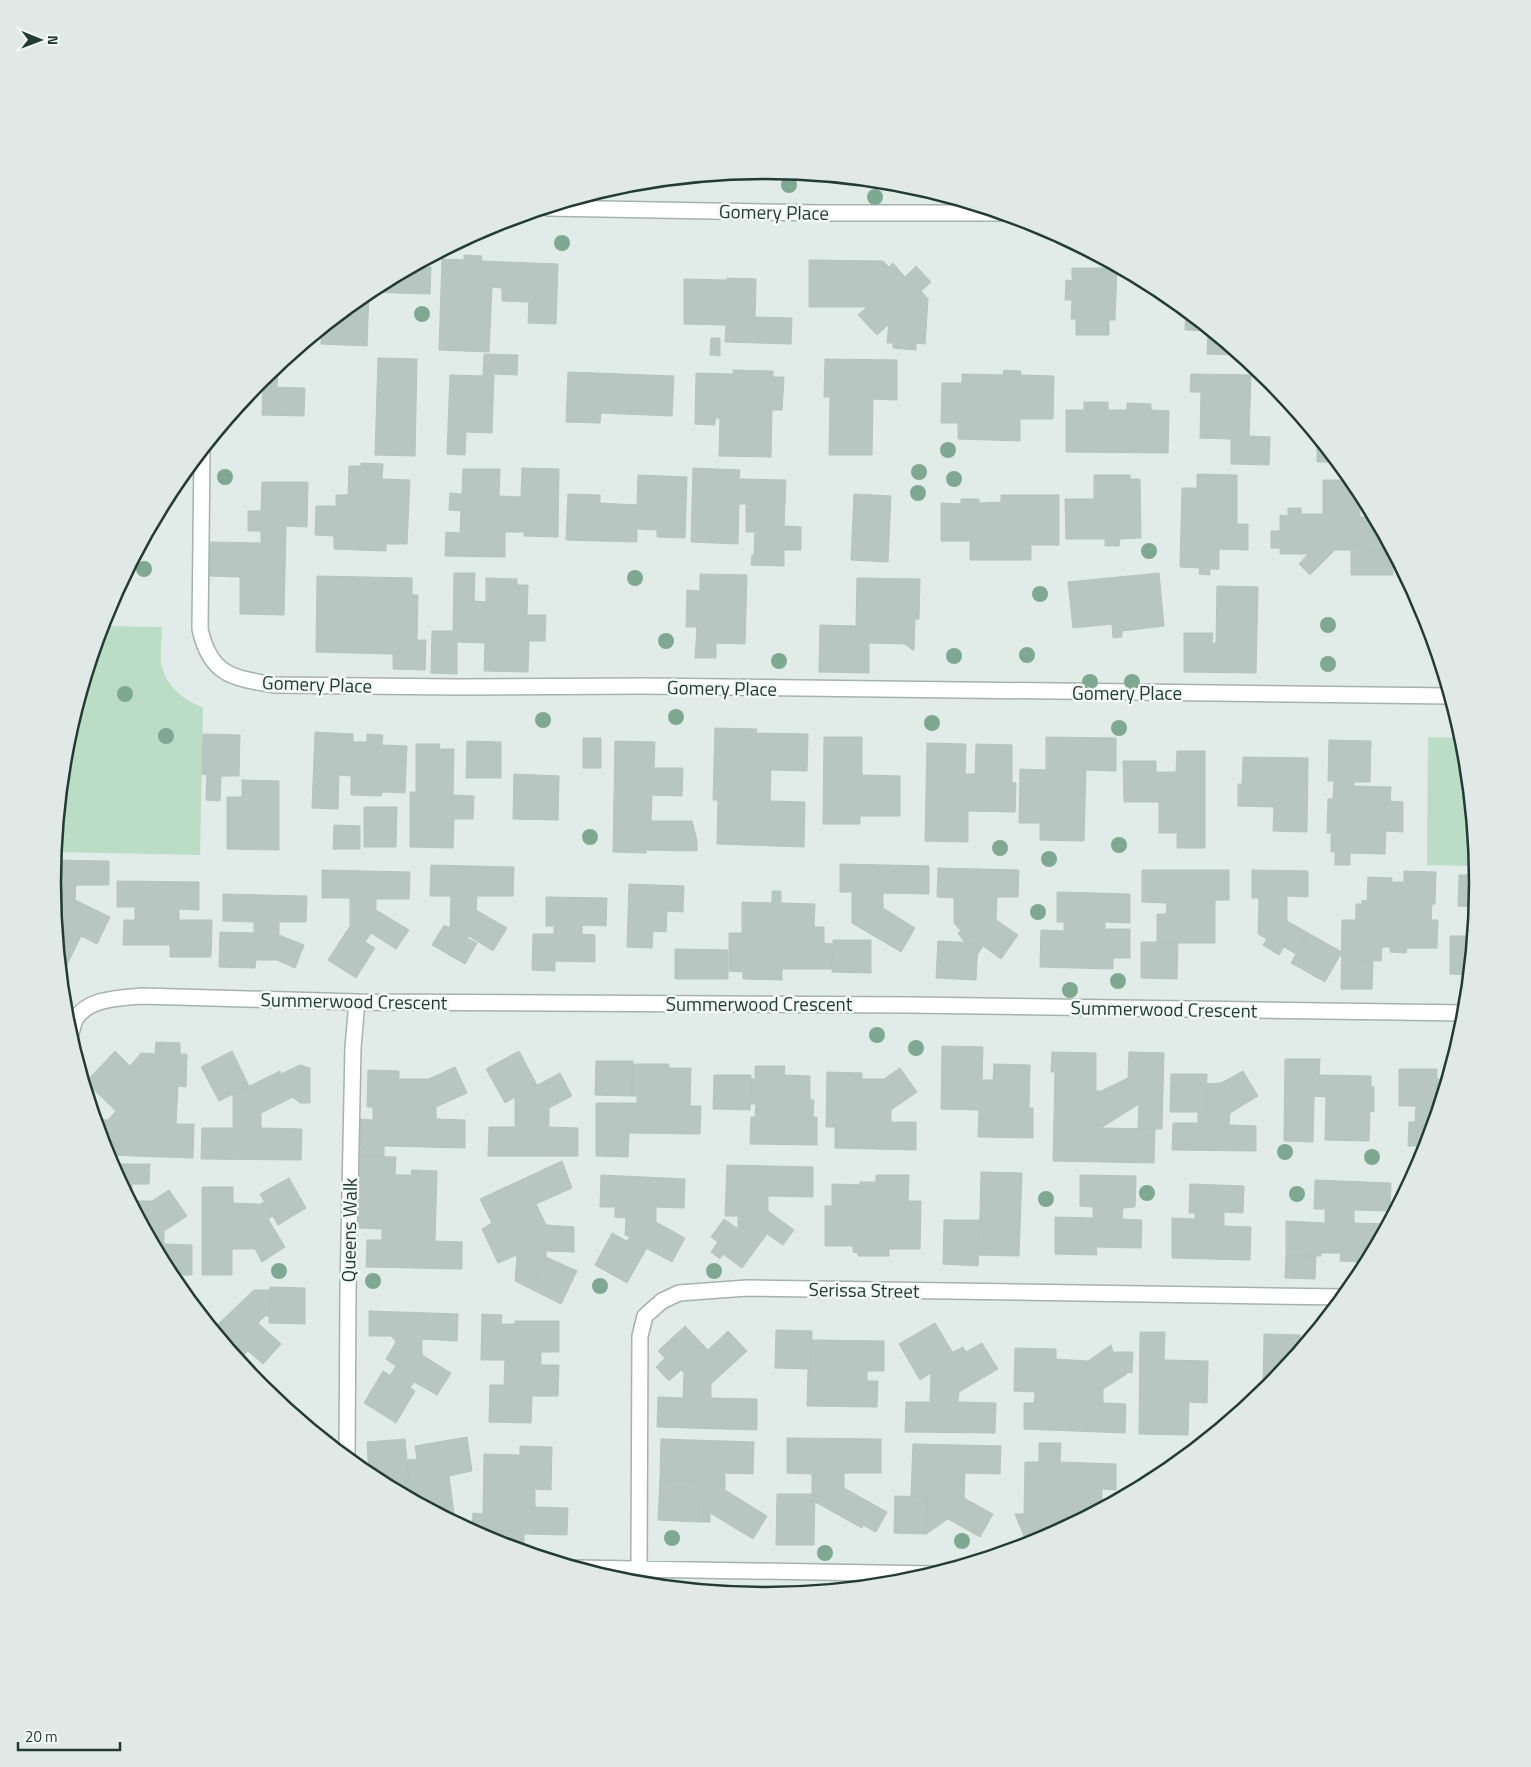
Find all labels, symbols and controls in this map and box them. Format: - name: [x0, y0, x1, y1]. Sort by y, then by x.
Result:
- north arrow: [15, 15, 65, 65]
- text: N: [43, 35, 64, 45]
- street label: Gomery Place: [719, 196, 829, 227]
- street label: Gomery Place: [261, 667, 373, 700]
- street label: Gomery Place: [667, 672, 777, 703]
- street label: Gomery Place: [1072, 678, 1182, 707]
- street label: Summerwood Crescent: [260, 984, 448, 1017]
- street label: Summerwood Crescent: [666, 989, 853, 1018]
- street label: Summerwood Crescent: [1070, 992, 1258, 1025]
- street label: Queens Walk: [333, 1177, 364, 1283]
- street label: Serissa Street: [808, 1274, 920, 1305]
- scale bar: [18, 1720, 120, 1752]
- text: 20 m: [25, 1725, 58, 1748]

